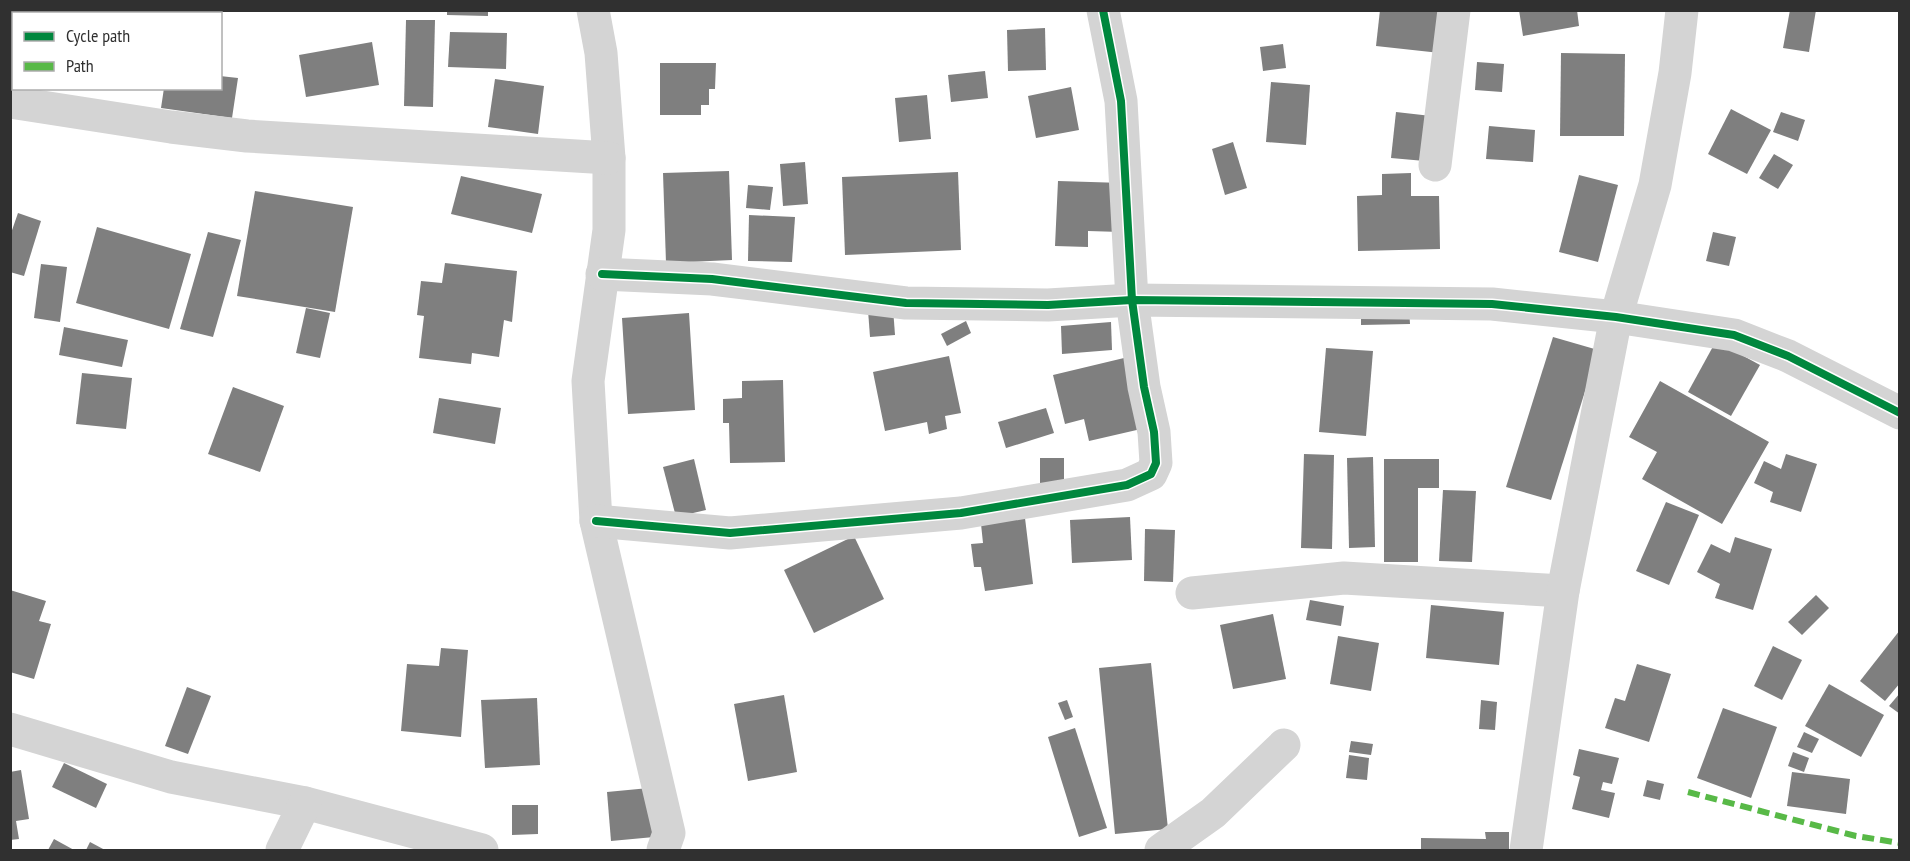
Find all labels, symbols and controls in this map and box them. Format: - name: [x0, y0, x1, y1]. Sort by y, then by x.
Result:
- legend: [12, 12, 222, 90]
- text: Cycle path: [66, 24, 130, 47]
- text: Path: [66, 54, 94, 77]

